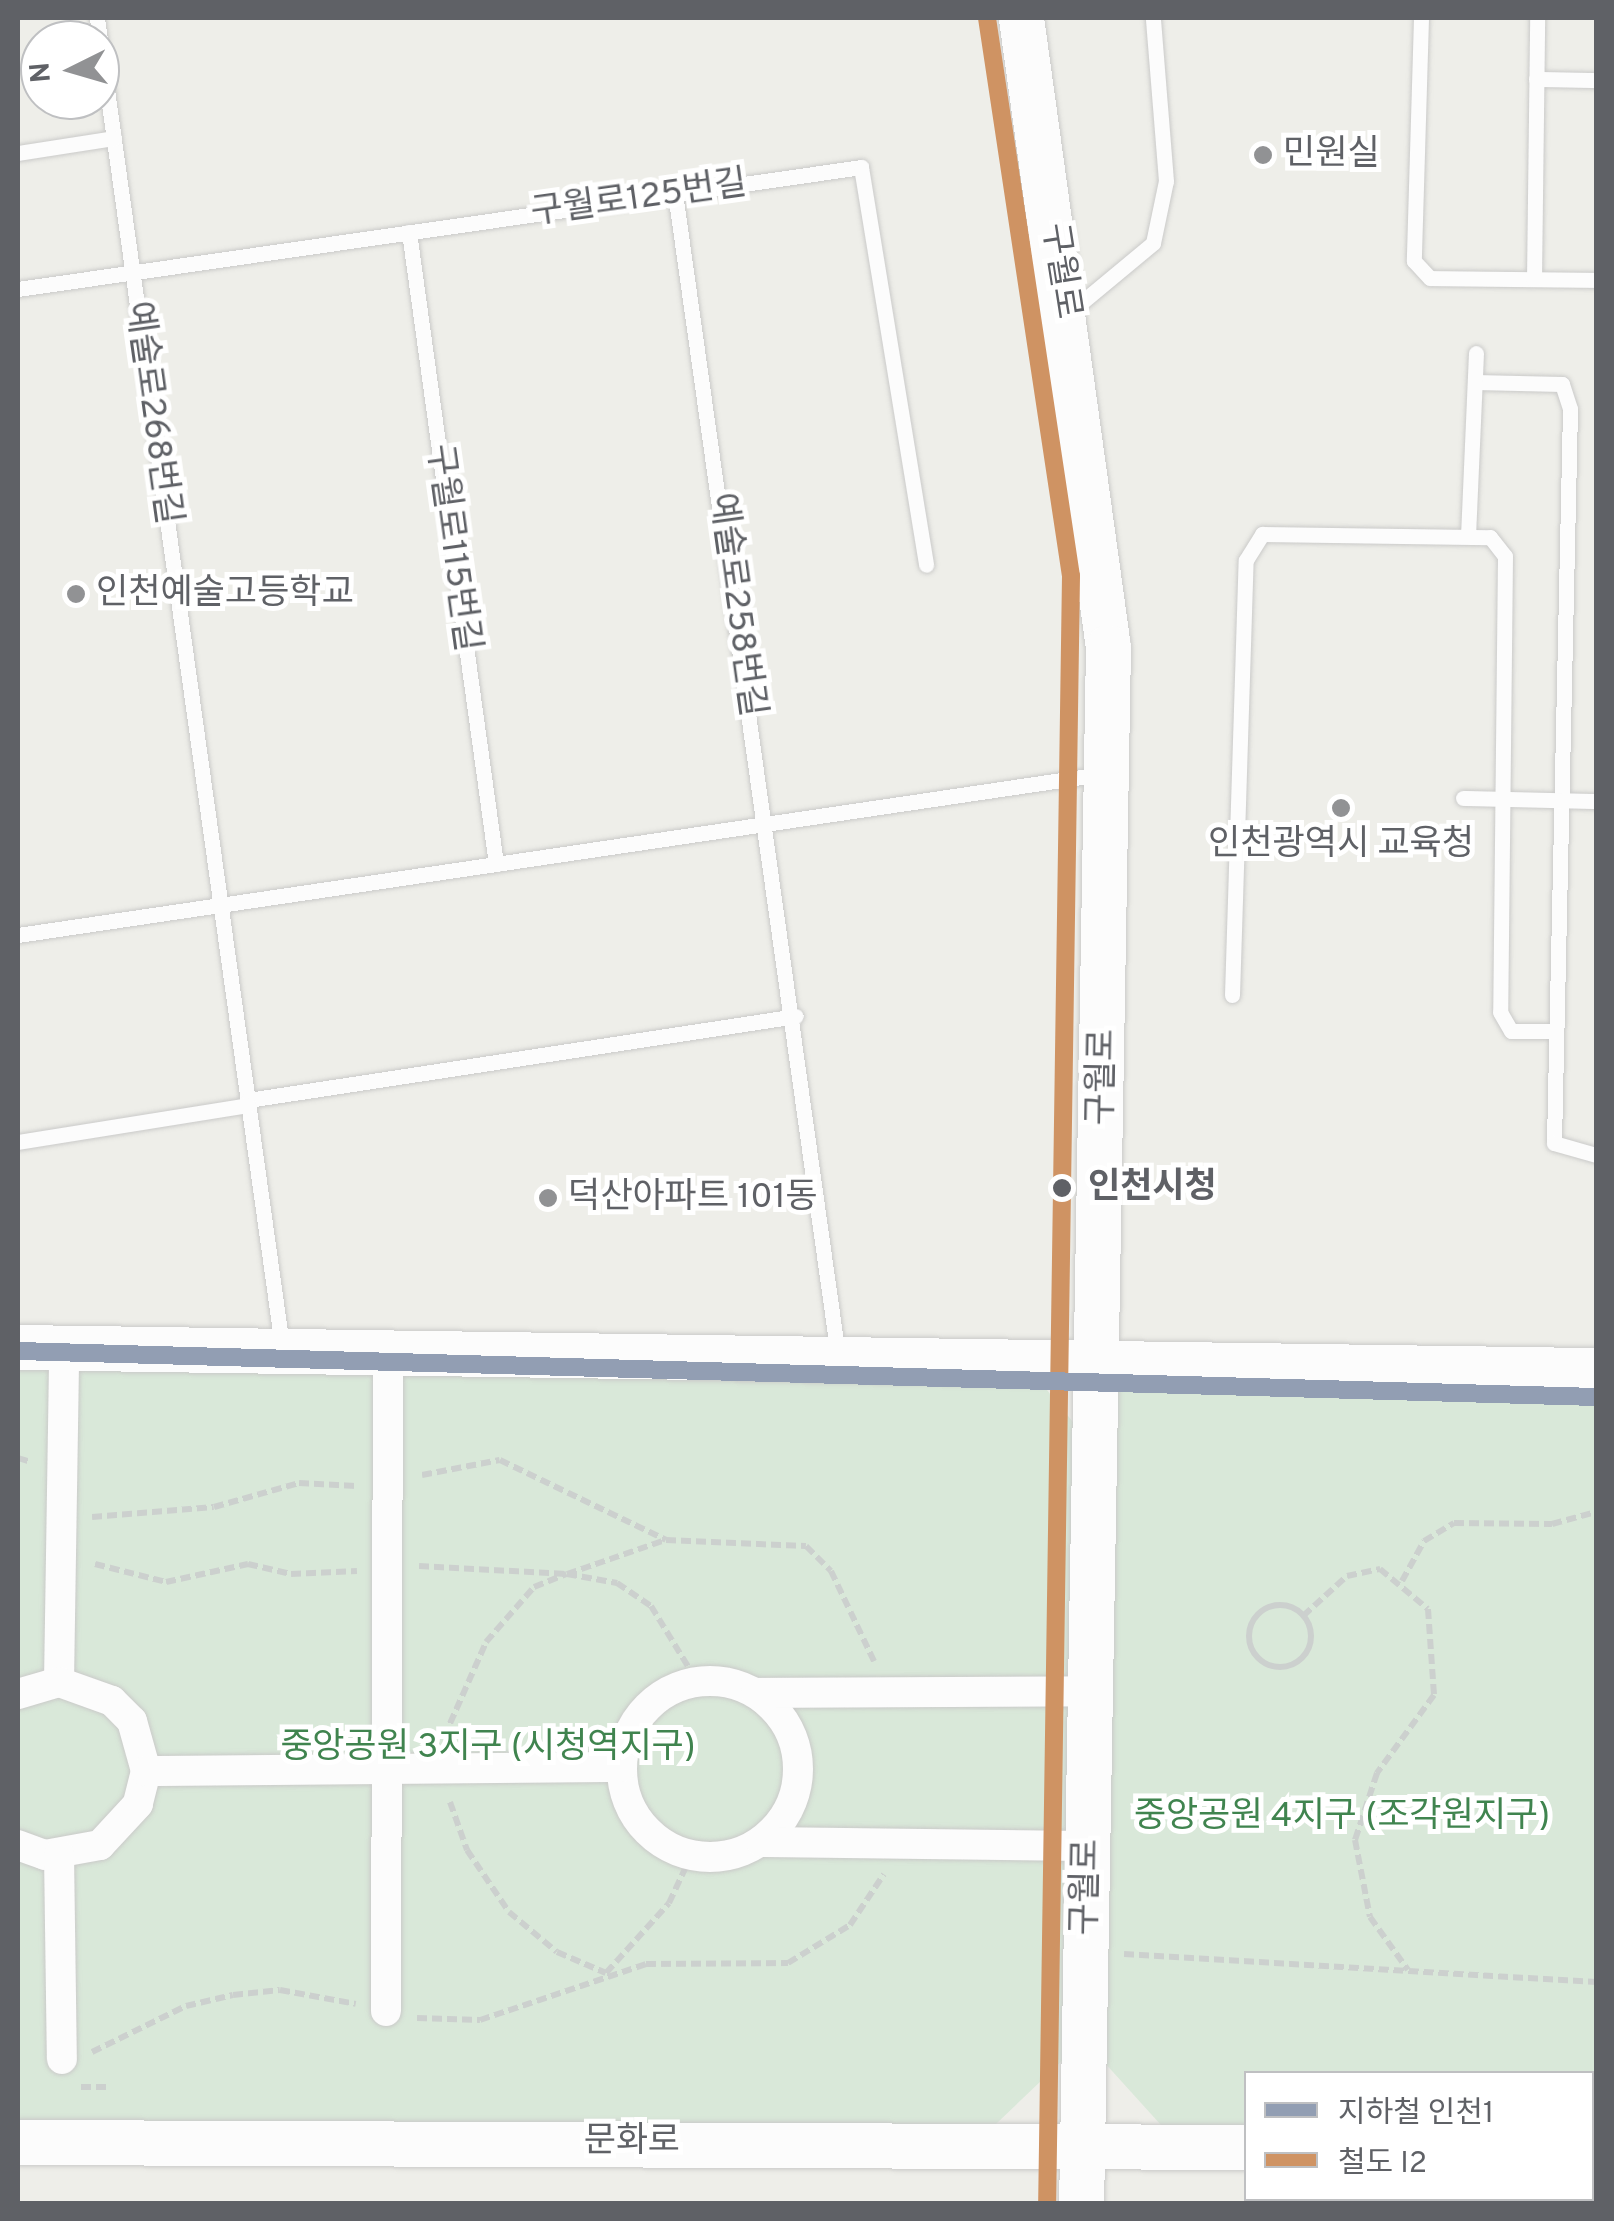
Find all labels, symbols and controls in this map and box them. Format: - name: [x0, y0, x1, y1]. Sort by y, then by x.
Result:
- north arrow: [20, 20, 120, 120]
- text: N: [23, 61, 61, 84]
- place label: 민원실: [1283, 134, 1380, 176]
- marker: 민원실: [1252, 144, 1274, 166]
- street label: 구월로125번길: [529, 163, 749, 235]
- street label: 구월로: [1032, 220, 1088, 322]
- street label: 예술로268번길: [116, 299, 188, 527]
- street label: 구월로115번길: [417, 442, 487, 654]
- street label: 예술로258번길: [700, 490, 772, 720]
- place label: 인천예술고등학교: [96, 573, 354, 615]
- marker: 인천예술고등학교: [65, 583, 87, 605]
- marker: 인천광역시 교육청: [1330, 797, 1352, 819]
- place label: 인천광역시 교육청: [1208, 824, 1474, 866]
- street label: 구월로: [1081, 1028, 1125, 1126]
- place label: 인천시청: [1088, 1167, 1217, 1209]
- marker: 인천시청: [1045, 1171, 1079, 1205]
- place label: 덕산아파트 101동: [568, 1177, 818, 1219]
- marker: 덕산아파트 101동: [537, 1187, 559, 1209]
- park label: 중앙공원 3지구 (시청역지구): [280, 1727, 696, 1769]
- park label: 중앙공원 4지구 (조각원지구): [1134, 1796, 1550, 1838]
- street label: 구월로: [1065, 1838, 1109, 1936]
- legend: [1244, 2071, 1594, 2201]
- text: 지하철 인천1: [1338, 2096, 1494, 2133]
- street label: 문화로: [584, 2121, 680, 2163]
- text: 철도 I2: [1338, 2146, 1427, 2183]

